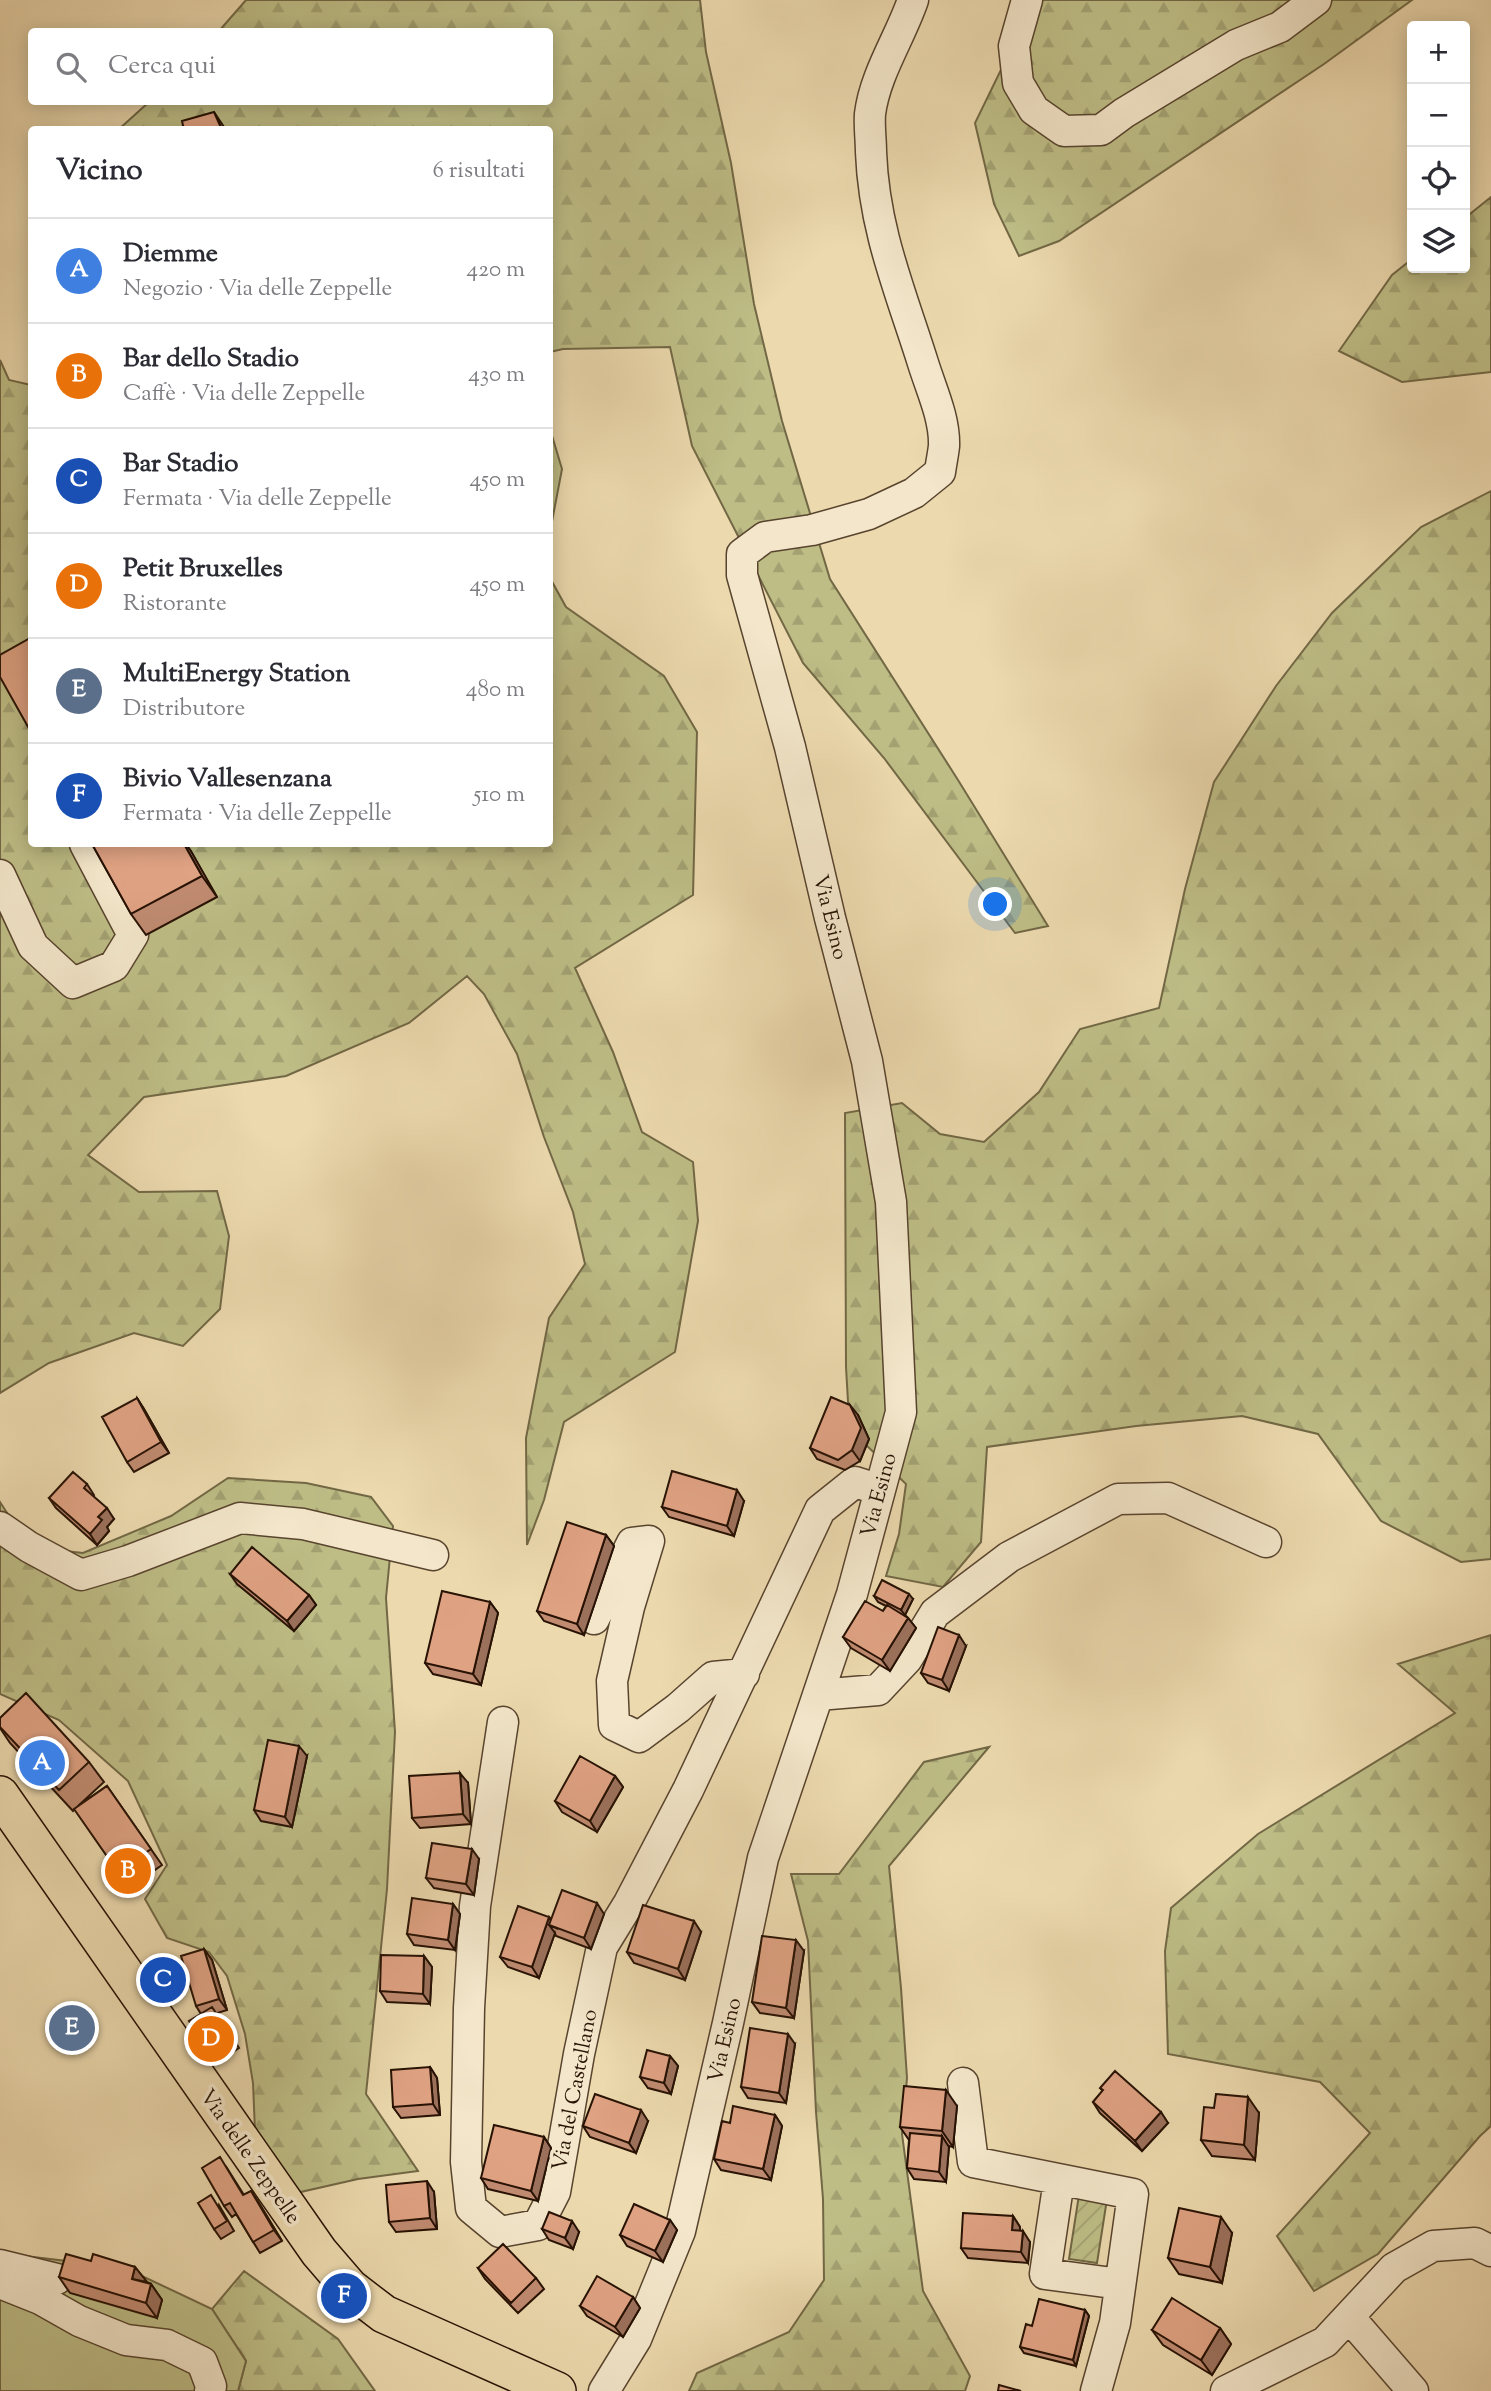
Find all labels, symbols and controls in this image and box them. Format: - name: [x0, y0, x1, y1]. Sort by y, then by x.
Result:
- map controls: [1407, 21, 1470, 273]
- button: +: [1407, 21, 1470, 84]
- search box: [28, 28, 553, 105]
- icon: search: [52, 48, 90, 86]
- text: Cerca qui: [108, 48, 216, 85]
- button: −: [1407, 84, 1470, 147]
- button: locate: [1407, 147, 1470, 210]
- text: Vicino: [56, 150, 143, 193]
- text: 6 risultati: [432, 155, 525, 188]
- button: layers: [1407, 210, 1470, 273]
- text: Diemme: [123, 236, 218, 273]
- text: A: [70, 254, 88, 287]
- text: 420 m: [467, 254, 525, 287]
- text: Negozio · Via delle Zeppelle: [123, 273, 392, 306]
- text: Bar dello Stadio: [123, 341, 299, 378]
- text: B: [72, 359, 86, 392]
- text: 430 m: [468, 359, 525, 392]
- text: Caffè · Via delle Zeppelle: [123, 378, 365, 411]
- text: Bar Stadio: [123, 446, 238, 483]
- text: C: [70, 464, 88, 497]
- text: 450 m: [469, 464, 525, 497]
- text: Fermata · Via delle Zeppelle: [123, 483, 392, 516]
- text: Petit Bruxelles: [123, 551, 283, 588]
- text: D: [70, 569, 88, 602]
- text: 450 m: [469, 569, 525, 602]
- text: Ristorante: [123, 588, 227, 621]
- text: MultiEnergy Station: [123, 656, 350, 693]
- text: E: [72, 674, 86, 707]
- text: 480 m: [466, 674, 525, 707]
- text: Distributore: [123, 693, 245, 726]
- text: Bivio Vallesenzana: [123, 761, 332, 798]
- text: F: [73, 779, 85, 812]
- text: 510 m: [473, 779, 525, 812]
- text: Fermata · Via delle Zeppelle: [123, 798, 392, 831]
- street label: Via Esino: [804, 872, 854, 963]
- your location: [978, 887, 1012, 921]
- street label: Via Esino: [854, 1450, 906, 1541]
- pin: A: [19, 1737, 65, 1789]
- pin: B: [105, 1845, 151, 1897]
- pin: C: [140, 1954, 186, 2006]
- street label: Via Esino: [702, 1995, 750, 2086]
- pin: E: [49, 2002, 95, 2054]
- street label: Via del Castellano: [546, 2007, 606, 2174]
- pin: D: [188, 2013, 234, 2065]
- street label: Via delle Zeppelle: [192, 2084, 307, 2231]
- pin: F: [321, 2270, 367, 2322]

